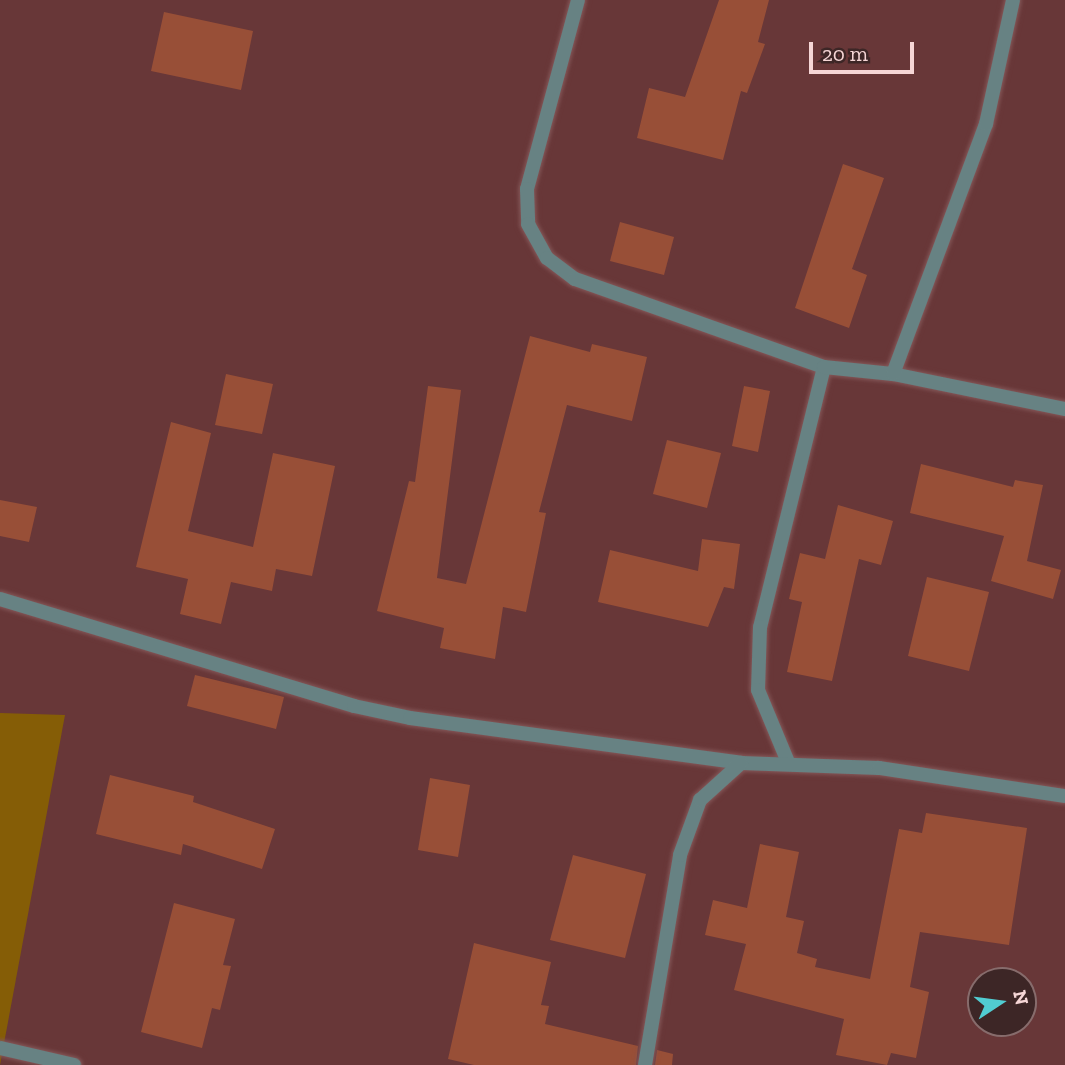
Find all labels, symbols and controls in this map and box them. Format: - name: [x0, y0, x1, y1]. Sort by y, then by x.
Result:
- scale bar: [813, 28, 918, 72]
- text: 20 m: [822, 41, 868, 66]
- north arrow: [967, 967, 1037, 1037]
- text: N: [1008, 988, 1034, 1007]

